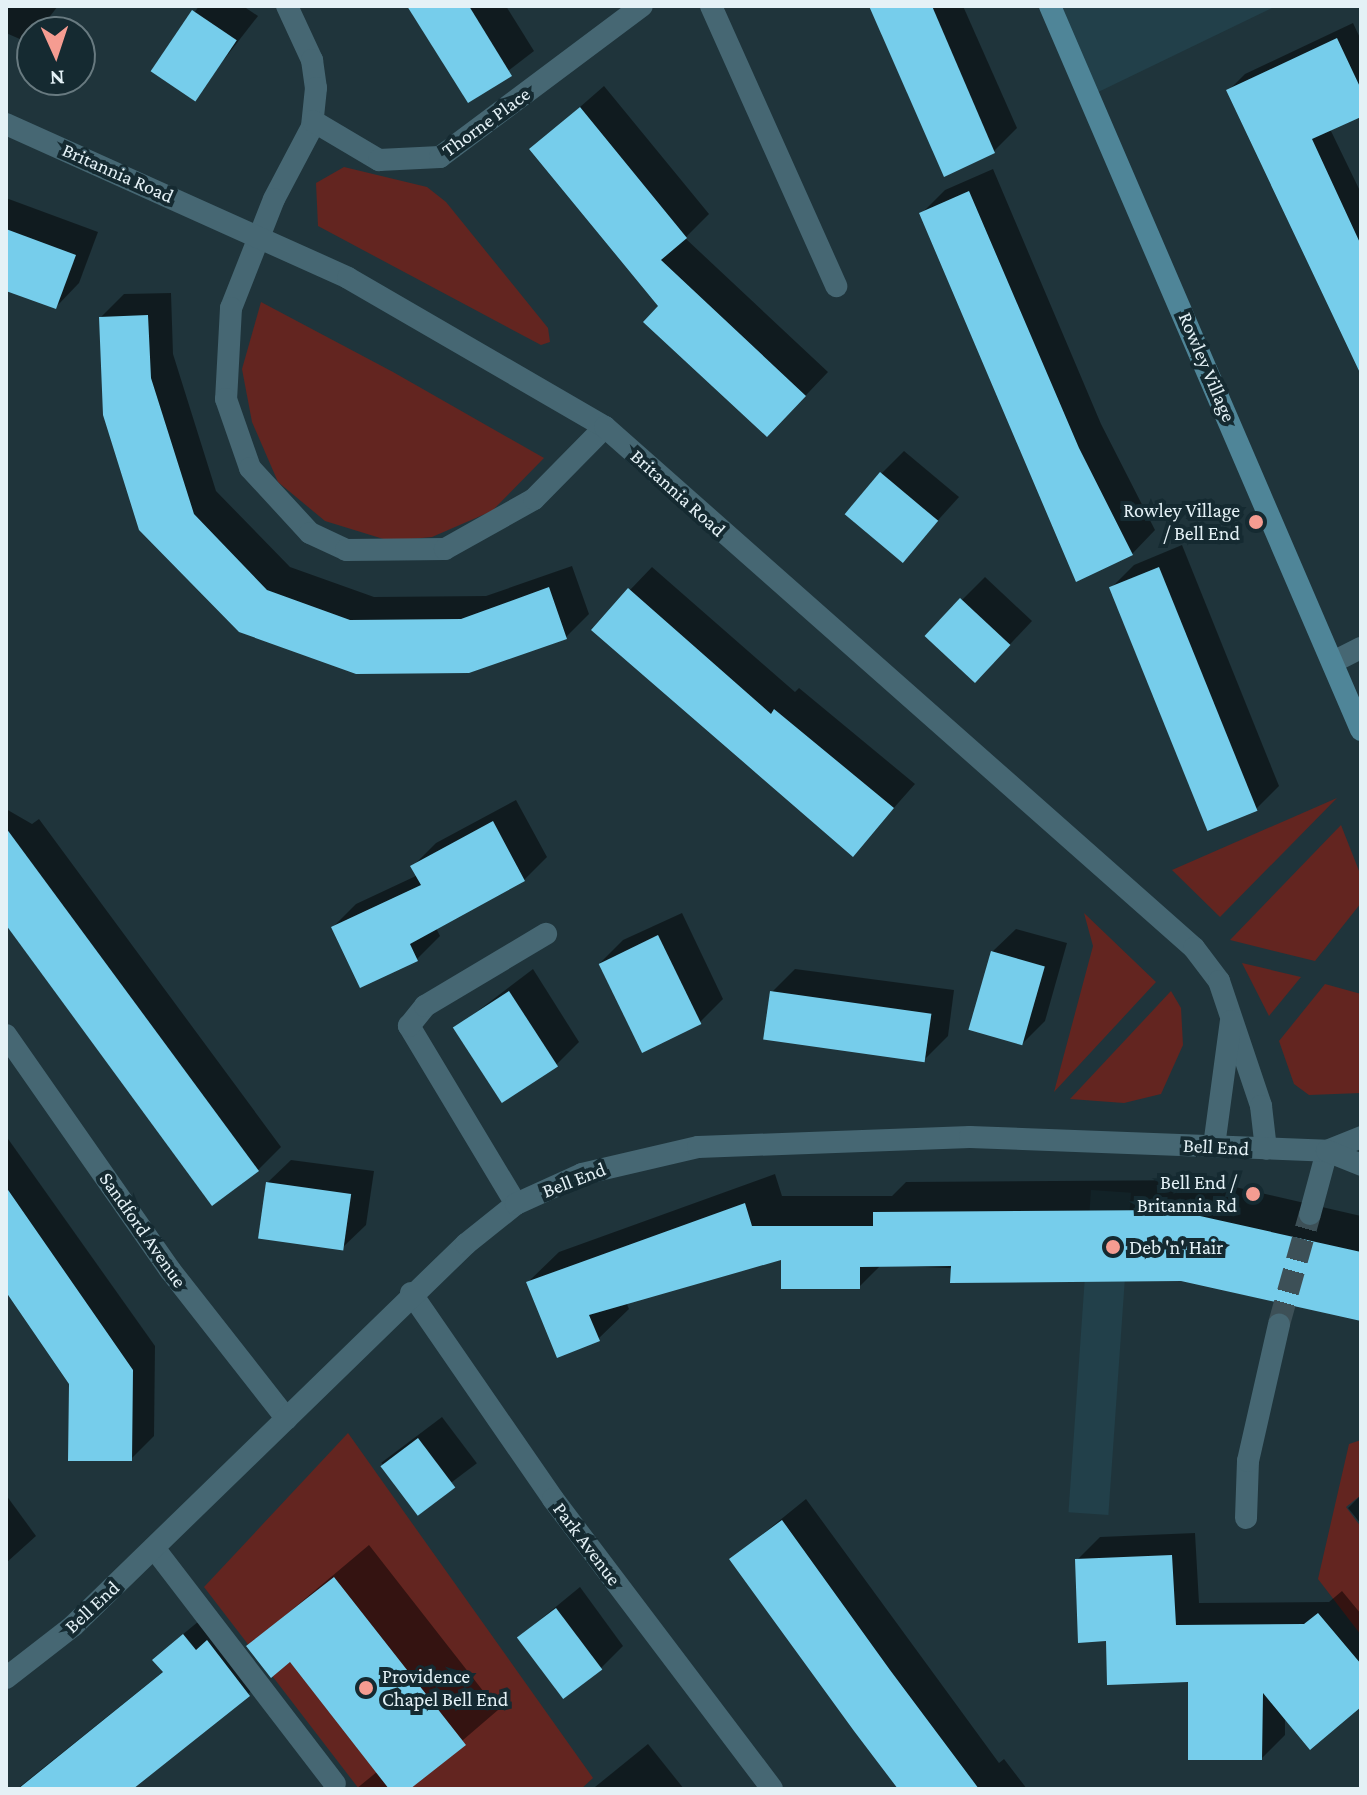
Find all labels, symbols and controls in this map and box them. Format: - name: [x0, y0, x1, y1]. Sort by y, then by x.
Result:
- north arrow: [16, 16, 96, 96]
- text: N: [49, 66, 65, 91]
- street label: Thorne Place: [437, 82, 535, 162]
- street label: Britannia Road: [59, 138, 177, 208]
- street label: Rowley Village: [1173, 309, 1241, 425]
- street label: Britannia Road: [626, 444, 730, 542]
- place label: Rowley Village / Bell End: [1123, 498, 1240, 545]
- marker: Rowley Village / Bell End: [1247, 513, 1265, 531]
- street label: Bell End: [1182, 1133, 1250, 1161]
- street label: Bell End: [539, 1157, 609, 1203]
- street label: Sandford Avenue: [94, 1168, 192, 1292]
- place label: Bell End / Britannia Rd: [1137, 1170, 1237, 1217]
- marker: Bell End / Britannia Rd: [1244, 1185, 1262, 1203]
- place label: Deb 'n' Hair: [1129, 1235, 1223, 1259]
- marker: Deb 'n' Hair: [1104, 1238, 1122, 1256]
- street label: Park Avenue: [548, 1498, 626, 1590]
- street label: Bell End: [60, 1576, 124, 1638]
- place label: Providence Chapel Bell End: [382, 1664, 508, 1711]
- marker: Providence Chapel Bell End: [357, 1679, 375, 1697]

